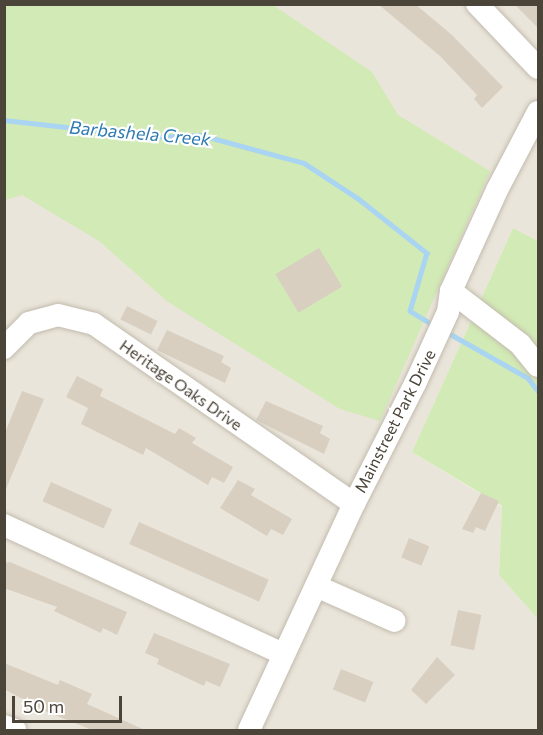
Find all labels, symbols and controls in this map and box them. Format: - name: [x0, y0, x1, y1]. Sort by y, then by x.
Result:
- water label: Barbashela Creek: [68, 116, 212, 150]
- street label: Heritage Oaks Drive: [116, 336, 246, 434]
- street label: Mainstreet Park Drive: [351, 346, 439, 496]
- scale bar: [15, 684, 124, 722]
- text: 50 m: [23, 695, 64, 717]

